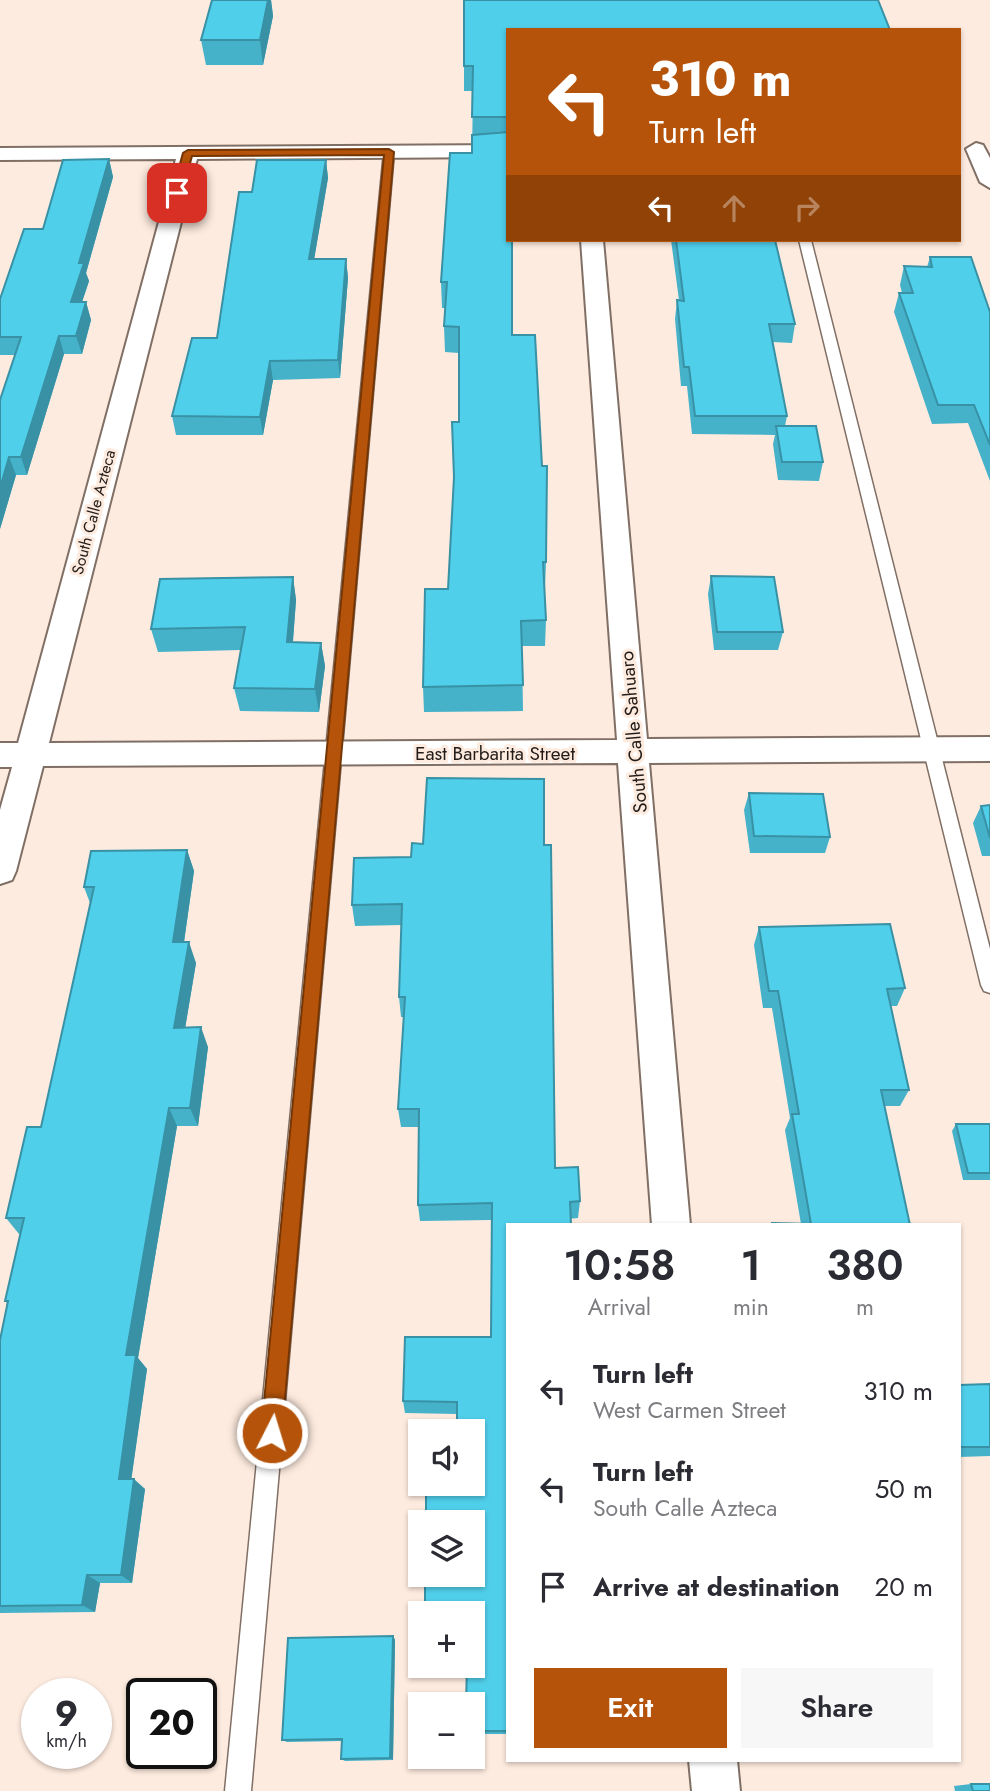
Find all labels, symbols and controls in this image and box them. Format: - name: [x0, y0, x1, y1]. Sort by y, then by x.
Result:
- text: 310 m: [649, 44, 792, 114]
- icon: left: [534, 56, 625, 147]
- text: Turn left: [649, 109, 756, 155]
- pin: [147, 163, 207, 223]
- icon: arrive: [158, 174, 196, 212]
- icon: left: [642, 189, 680, 227]
- icon: ahead: [715, 189, 753, 227]
- icon: right: [788, 189, 826, 227]
- street label: South Calle Azteca: [66, 447, 121, 577]
- street label: South Calle Sahuaro: [613, 650, 654, 814]
- street label: East Barbarita Street: [415, 740, 575, 767]
- text: 10:58: [563, 1235, 676, 1296]
- text: 1: [741, 1235, 761, 1296]
- text: 380: [826, 1235, 904, 1296]
- text: Arrival: [588, 1290, 651, 1324]
- text: min: [733, 1290, 769, 1324]
- text: m: [856, 1290, 874, 1324]
- text: Turn left: [593, 1355, 693, 1393]
- icon: left: [534, 1372, 572, 1410]
- text: 310 m: [863, 1372, 933, 1410]
- text: West Carmen Street: [593, 1393, 786, 1427]
- position arrow: [235, 1396, 309, 1470]
- map controls: [408, 1419, 485, 1769]
- button: sound: [408, 1419, 485, 1496]
- text: Turn left: [593, 1453, 693, 1491]
- icon: left: [534, 1470, 572, 1508]
- text: 50 m: [875, 1470, 933, 1508]
- text: South Calle Azteca: [593, 1491, 777, 1525]
- button: layers: [408, 1510, 485, 1587]
- icon: arrive: [534, 1568, 572, 1606]
- text: Arrive at destination: [593, 1568, 840, 1606]
- text: 20 m: [875, 1568, 933, 1606]
- button: +: [408, 1601, 485, 1678]
- button: Exit: [534, 1668, 727, 1748]
- button: Share: [741, 1668, 933, 1748]
- speed limit sign: 20: [126, 1678, 217, 1769]
- text: 9: [55, 1689, 78, 1739]
- button: −: [408, 1692, 485, 1769]
- text: km/h: [46, 1728, 87, 1754]

